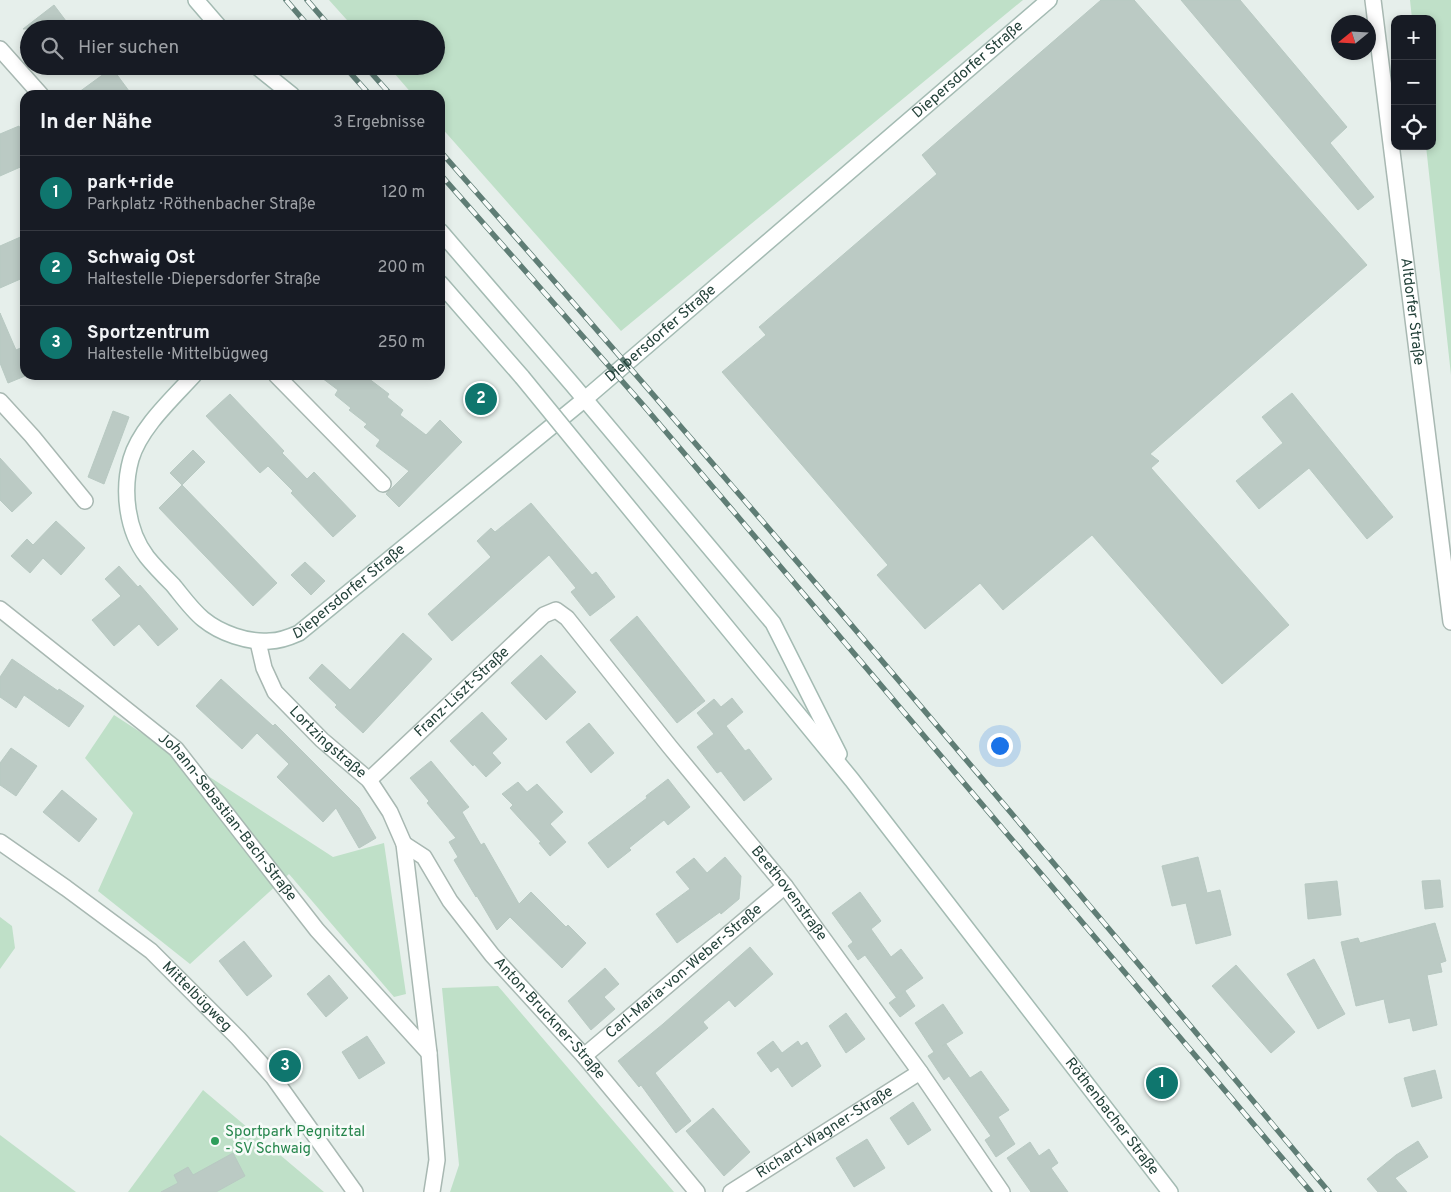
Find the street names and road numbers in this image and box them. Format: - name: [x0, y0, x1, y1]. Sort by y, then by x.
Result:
- street label: Diepersdorfer Straße: [908, 17, 1027, 123]
- street label: Altdorfer Straße: [1396, 257, 1428, 366]
- street label: Diepersdorfer Straße: [601, 281, 720, 387]
- street label: Diepersdorfer Straße: [290, 540, 409, 644]
- street label: Franz-Liszt-Straße: [411, 643, 514, 742]
- street label: Lortzingstraße: [285, 702, 370, 783]
- street label: Johann-Sebastian-Bach-Straße: [154, 729, 301, 905]
- street label: Beethovenstraße: [746, 842, 831, 945]
- street label: Carl-Maria-von-Weber-Straße: [602, 900, 766, 1043]
- street label: Anton-Bruckner-Straße: [489, 954, 609, 1084]
- street label: Mittelbügweg: [158, 958, 236, 1036]
- street label: Röthenbacher Straße: [1060, 1054, 1163, 1179]
- street label: Richard-Wagner-Straße: [753, 1082, 897, 1183]

